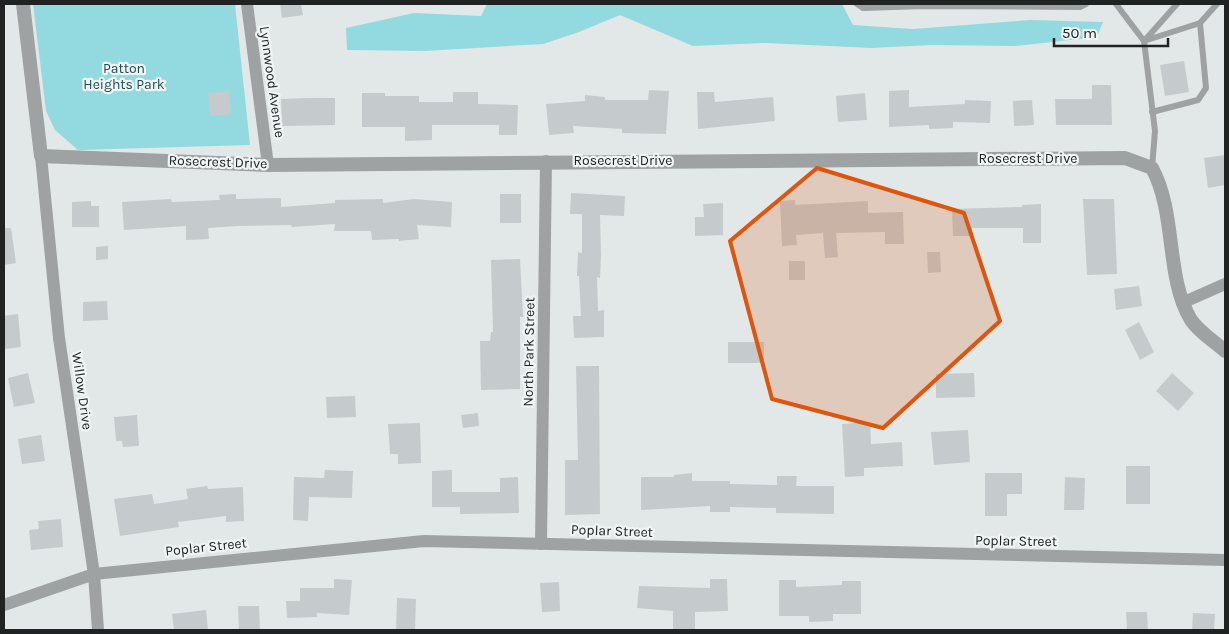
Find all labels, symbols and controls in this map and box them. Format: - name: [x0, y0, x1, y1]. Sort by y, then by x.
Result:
- scale bar: [1054, 15, 1168, 47]
- text: 50 m: [1062, 24, 1097, 42]
- street label: Lynnwood Avenue: [256, 25, 288, 139]
- park label: Patton Heights Park: [83, 60, 165, 93]
- street label: Rosecrest Drive: [979, 150, 1077, 167]
- street label: Rosecrest Drive: [168, 152, 268, 172]
- street label: Rosecrest Drive: [574, 152, 672, 169]
- street label: North Park Street: [520, 297, 538, 407]
- street label: Willow Drive: [68, 351, 96, 431]
- street label: Poplar Street: [571, 521, 653, 541]
- street label: Poplar Street: [975, 532, 1057, 550]
- street label: Poplar Street: [164, 534, 248, 560]

